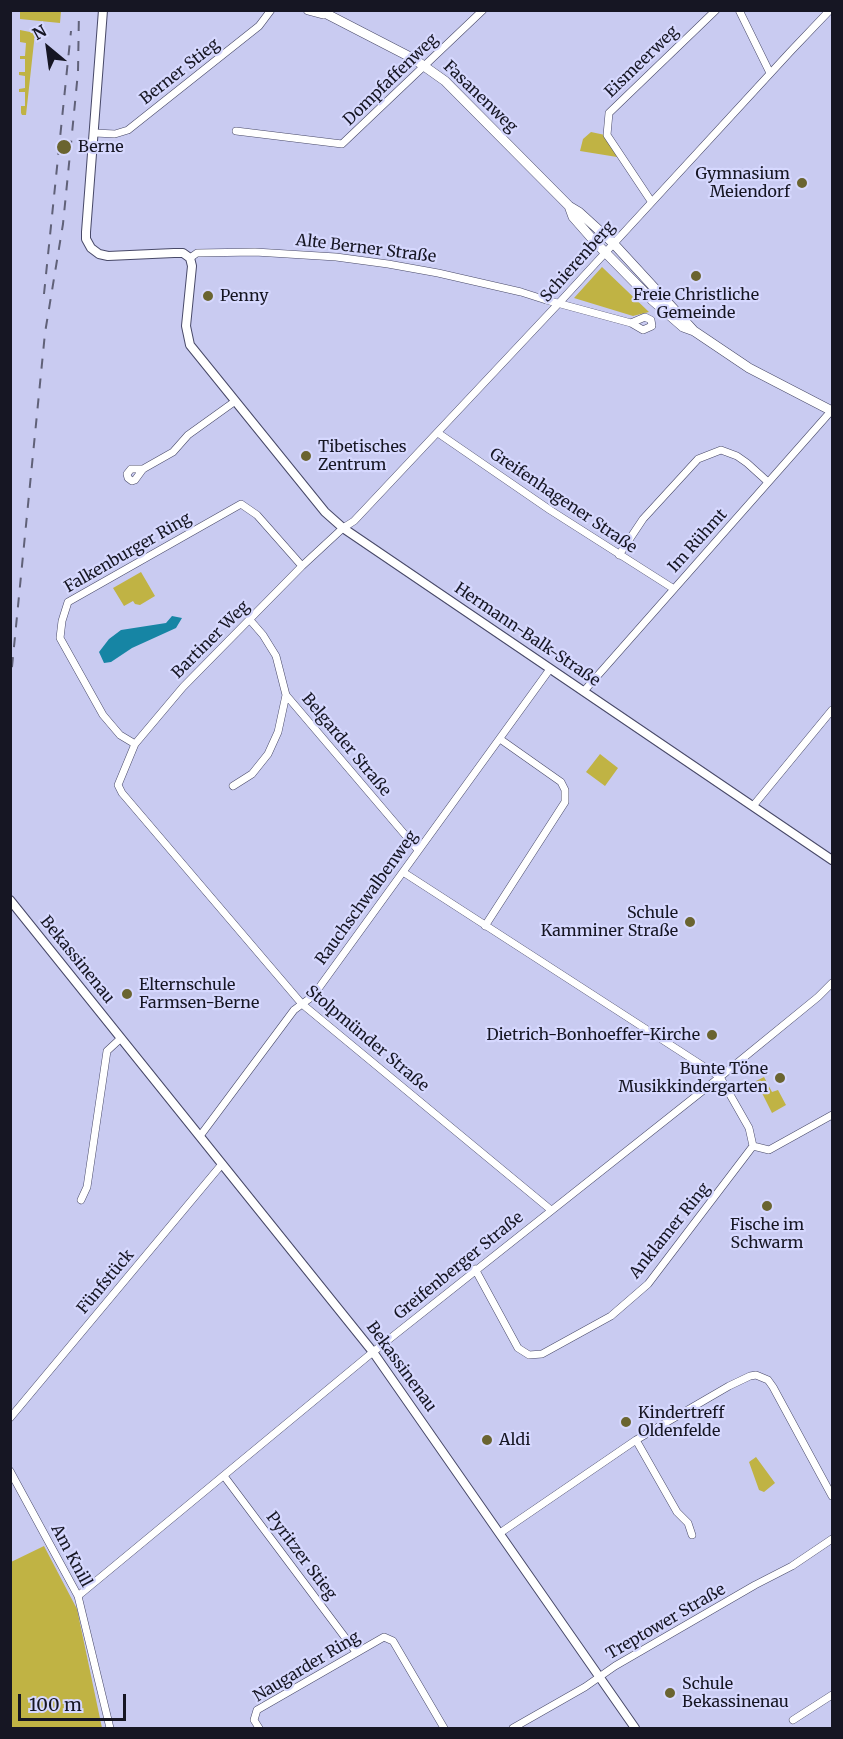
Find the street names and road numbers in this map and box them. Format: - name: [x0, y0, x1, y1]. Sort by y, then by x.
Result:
- street label: Eismeerweg: [601, 22, 683, 102]
- street label: Dompfaffenweg: [340, 30, 442, 130]
- street label: Berner Stieg: [136, 35, 224, 109]
- street label: Fasanenweg: [439, 57, 521, 137]
- street label: Schierenberg: [537, 218, 619, 306]
- street label: Alte Berner Straße: [295, 231, 437, 267]
- street label: Greifenhagener Straße: [486, 445, 640, 557]
- street label: Im Rühmt: [665, 505, 731, 577]
- street label: Falkenburger Ring: [61, 509, 195, 597]
- street label: Hermann-Balk-Straße: [451, 579, 603, 691]
- street label: Bartiner Weg: [168, 597, 254, 683]
- street label: Belgarder Straße: [297, 690, 395, 800]
- street label: Rauchschwalbenweg: [312, 827, 422, 969]
- street label: Bekassinenau: [36, 912, 118, 1008]
- street label: Stolpmünder Straße: [302, 982, 432, 1096]
- street label: Anklamer Ring: [626, 1179, 714, 1283]
- street label: Greifenberger Straße: [391, 1208, 527, 1324]
- street label: Fünfstück: [74, 1246, 138, 1318]
- street label: Bekassinenau: [362, 1318, 440, 1416]
- street label: Pyritzer Stieg: [262, 1508, 340, 1604]
- street label: Am Knill: [47, 1521, 95, 1591]
- street label: Treptower Straße: [603, 1580, 729, 1664]
- street label: Naugarder Ring: [250, 1628, 364, 1706]

